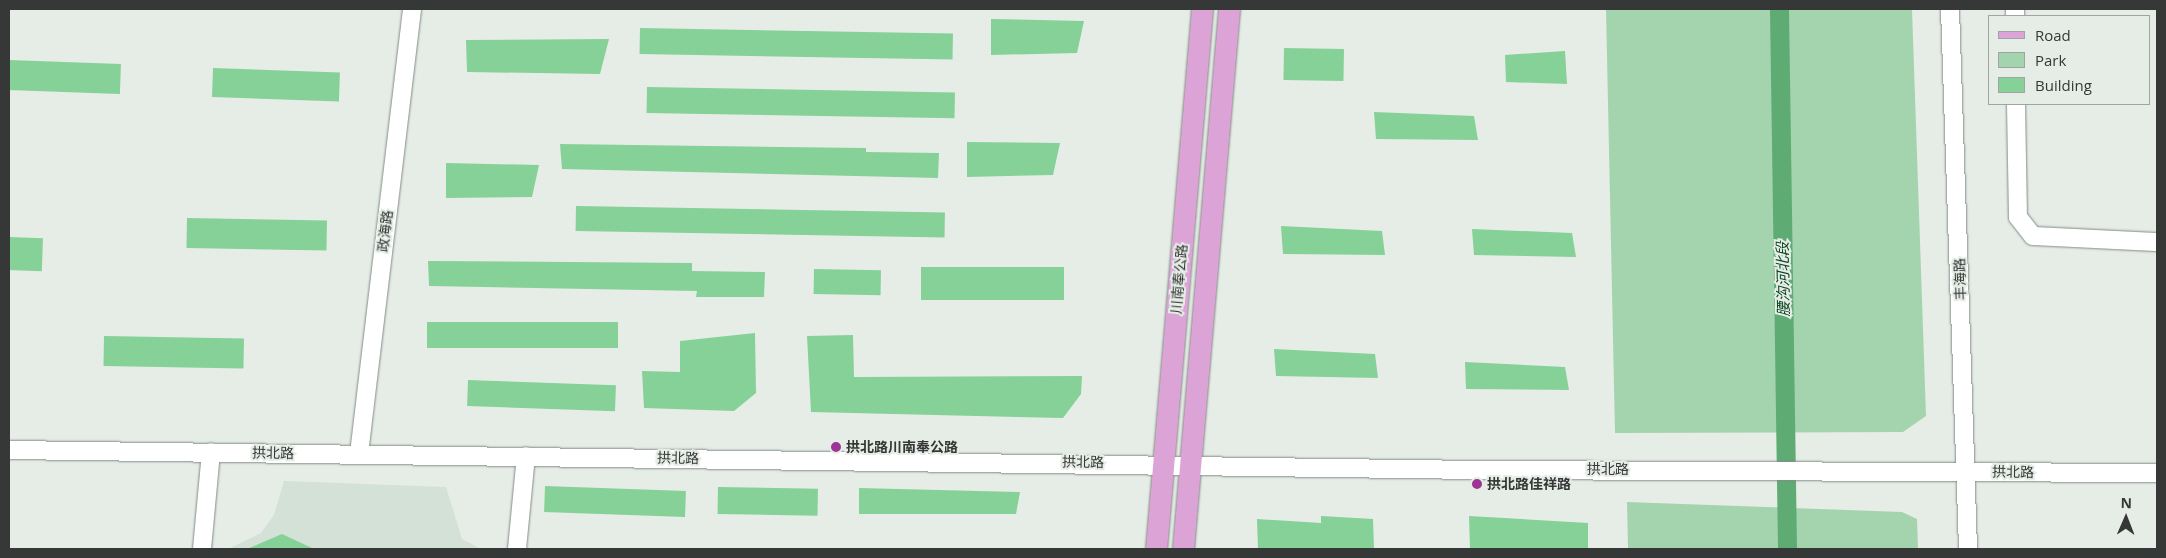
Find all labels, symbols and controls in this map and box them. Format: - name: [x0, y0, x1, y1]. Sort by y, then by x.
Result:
- legend: [1988, 15, 2151, 105]
- text: Road: [2035, 25, 2071, 45]
- text: Park: [2035, 50, 2066, 70]
- text: Building: [2035, 75, 2092, 95]
- street label: 政海路: [374, 209, 396, 253]
- water label: 腰沟河北段: [1773, 241, 1793, 317]
- street label: 川南奉公路: [1168, 243, 1190, 315]
- street label: 丰海路: [1951, 258, 1969, 300]
- place label: 拱北路川南奉公路: [846, 439, 958, 455]
- marker: 拱北路川南奉公路: [830, 441, 842, 453]
- street label: 拱北路: [252, 444, 294, 462]
- street label: 拱北路: [657, 449, 699, 467]
- street label: 拱北路: [1062, 453, 1104, 471]
- street label: 拱北路: [1587, 461, 1629, 477]
- street label: 拱北路: [1992, 463, 2034, 481]
- place label: 拱北路佳祥路: [1487, 476, 1571, 492]
- marker: 拱北路佳祥路: [1471, 478, 1483, 490]
- north arrow: [2101, 493, 2151, 543]
- text: N: [2120, 493, 2132, 512]

